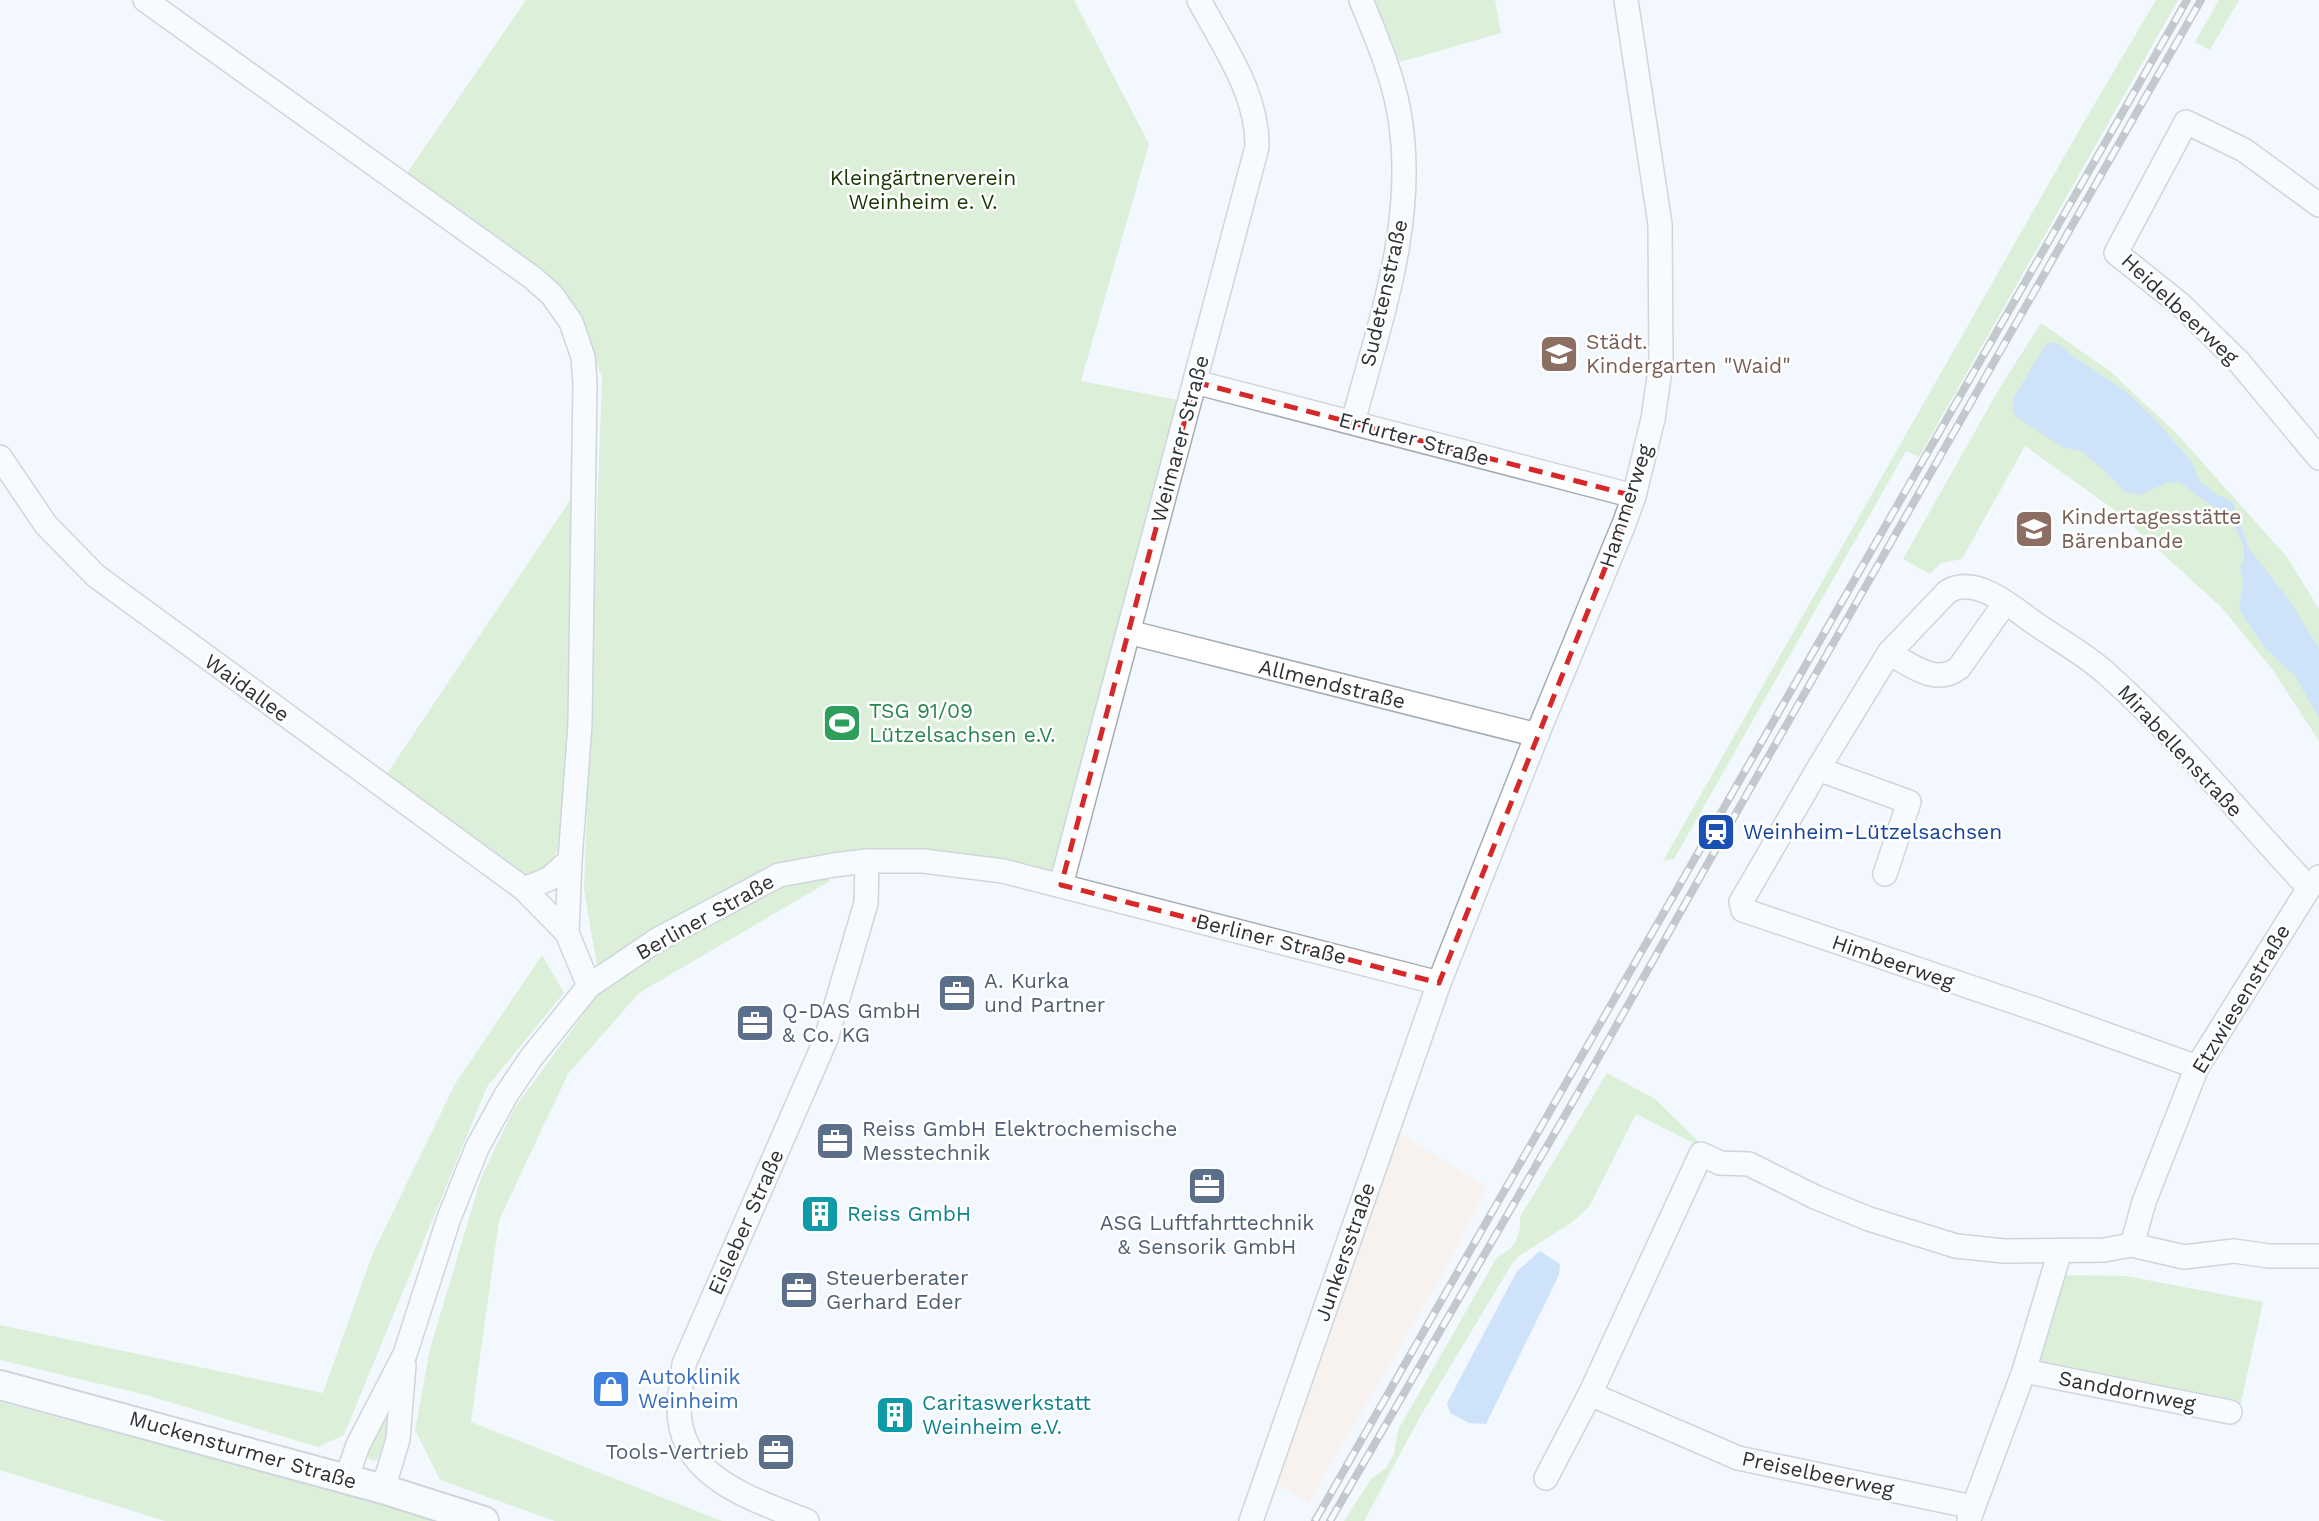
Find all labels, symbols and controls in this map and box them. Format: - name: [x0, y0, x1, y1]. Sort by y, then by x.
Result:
- park label: Kleingärtnerverein Weinheim e. V.: [830, 165, 1016, 214]
- street label: Sudetenstraße: [1354, 217, 1413, 369]
- street label: Heidelbeerweg: [2117, 248, 2245, 370]
- place label: Städt. Kindergarten "Waid": [1586, 329, 1791, 378]
- school or university icon: Städt. Kindergarten "Waid": [1538, 333, 1580, 375]
- street label: Weimarer Straße: [1145, 352, 1214, 525]
- street label: Erfurter Straße: [1336, 406, 1492, 471]
- street label: Hammerweg: [1594, 440, 1658, 571]
- place label: Kindertagesstätte Bärenbande: [2061, 504, 2241, 553]
- school or university icon: Kindertagesstätte Bärenbande: [2013, 508, 2055, 550]
- street label: Waidallee: [200, 648, 295, 727]
- street label: Allmendstraße: [1256, 653, 1408, 714]
- street label: Mirabellenstraße: [2113, 679, 2248, 822]
- place label: TSG 91/09 Lützelsachsen e.V.: [869, 698, 1056, 747]
- sports icon: TSG 91/09 Lützelsachsen e.V.: [821, 702, 863, 744]
- station icon: Weinheim-Lützelsachsen: [1695, 811, 1737, 853]
- place label: Weinheim-Lützelsachsen: [1743, 819, 2002, 844]
- street label: Berliner Straße: [631, 868, 778, 965]
- street label: Berliner Straße: [1193, 908, 1349, 969]
- street label: Etzwiesenstraße: [2186, 920, 2295, 1078]
- street label: Himbeerweg: [1829, 929, 1958, 994]
- place label: A. Kurka und Partner: [984, 968, 1106, 1017]
- office icon: A. Kurka und Partner: [936, 972, 978, 1014]
- place label: Q-DAS GmbH & Co. KG: [782, 998, 921, 1047]
- office icon: Q-DAS GmbH & Co. KG: [734, 1002, 776, 1044]
- place label: Reiss GmbH Elektrochemische Messtechnik: [862, 1116, 1177, 1165]
- office icon: Reiss GmbH Elektrochemische Messtechnik: [814, 1120, 856, 1162]
- street label: Eisleber Straße: [702, 1145, 789, 1298]
- office icon: ASG Luftfahrttechnik & Sensorik GmbH: [1186, 1165, 1228, 1207]
- street label: Junkersstraße: [1309, 1179, 1380, 1325]
- building icon: Reiss GmbH: [799, 1193, 841, 1235]
- place label: Reiss GmbH: [847, 1201, 971, 1226]
- place label: ASG Luftfahrttechnik & Sensorik GmbH: [1100, 1210, 1314, 1259]
- place label: Steuerberater Gerhard Eder: [826, 1265, 969, 1314]
- office icon: Steuerberater Gerhard Eder: [778, 1269, 820, 1311]
- place label: Autoklinik Weinheim: [638, 1364, 741, 1413]
- street label: Sanddornweg: [2056, 1365, 2199, 1416]
- shop icon: Autoklinik Weinheim: [590, 1368, 632, 1410]
- place label: Caritaswerkstatt Weinheim e.V.: [922, 1390, 1091, 1439]
- building icon: Caritaswerkstatt Weinheim e.V.: [874, 1394, 916, 1436]
- street label: Muckensturmer Straße: [127, 1405, 360, 1494]
- office icon: Tools-Vertrieb: [755, 1431, 797, 1473]
- place label: Tools-Vertrieb: [605, 1439, 749, 1464]
- street label: Preiselbeerweg: [1740, 1445, 1897, 1502]

